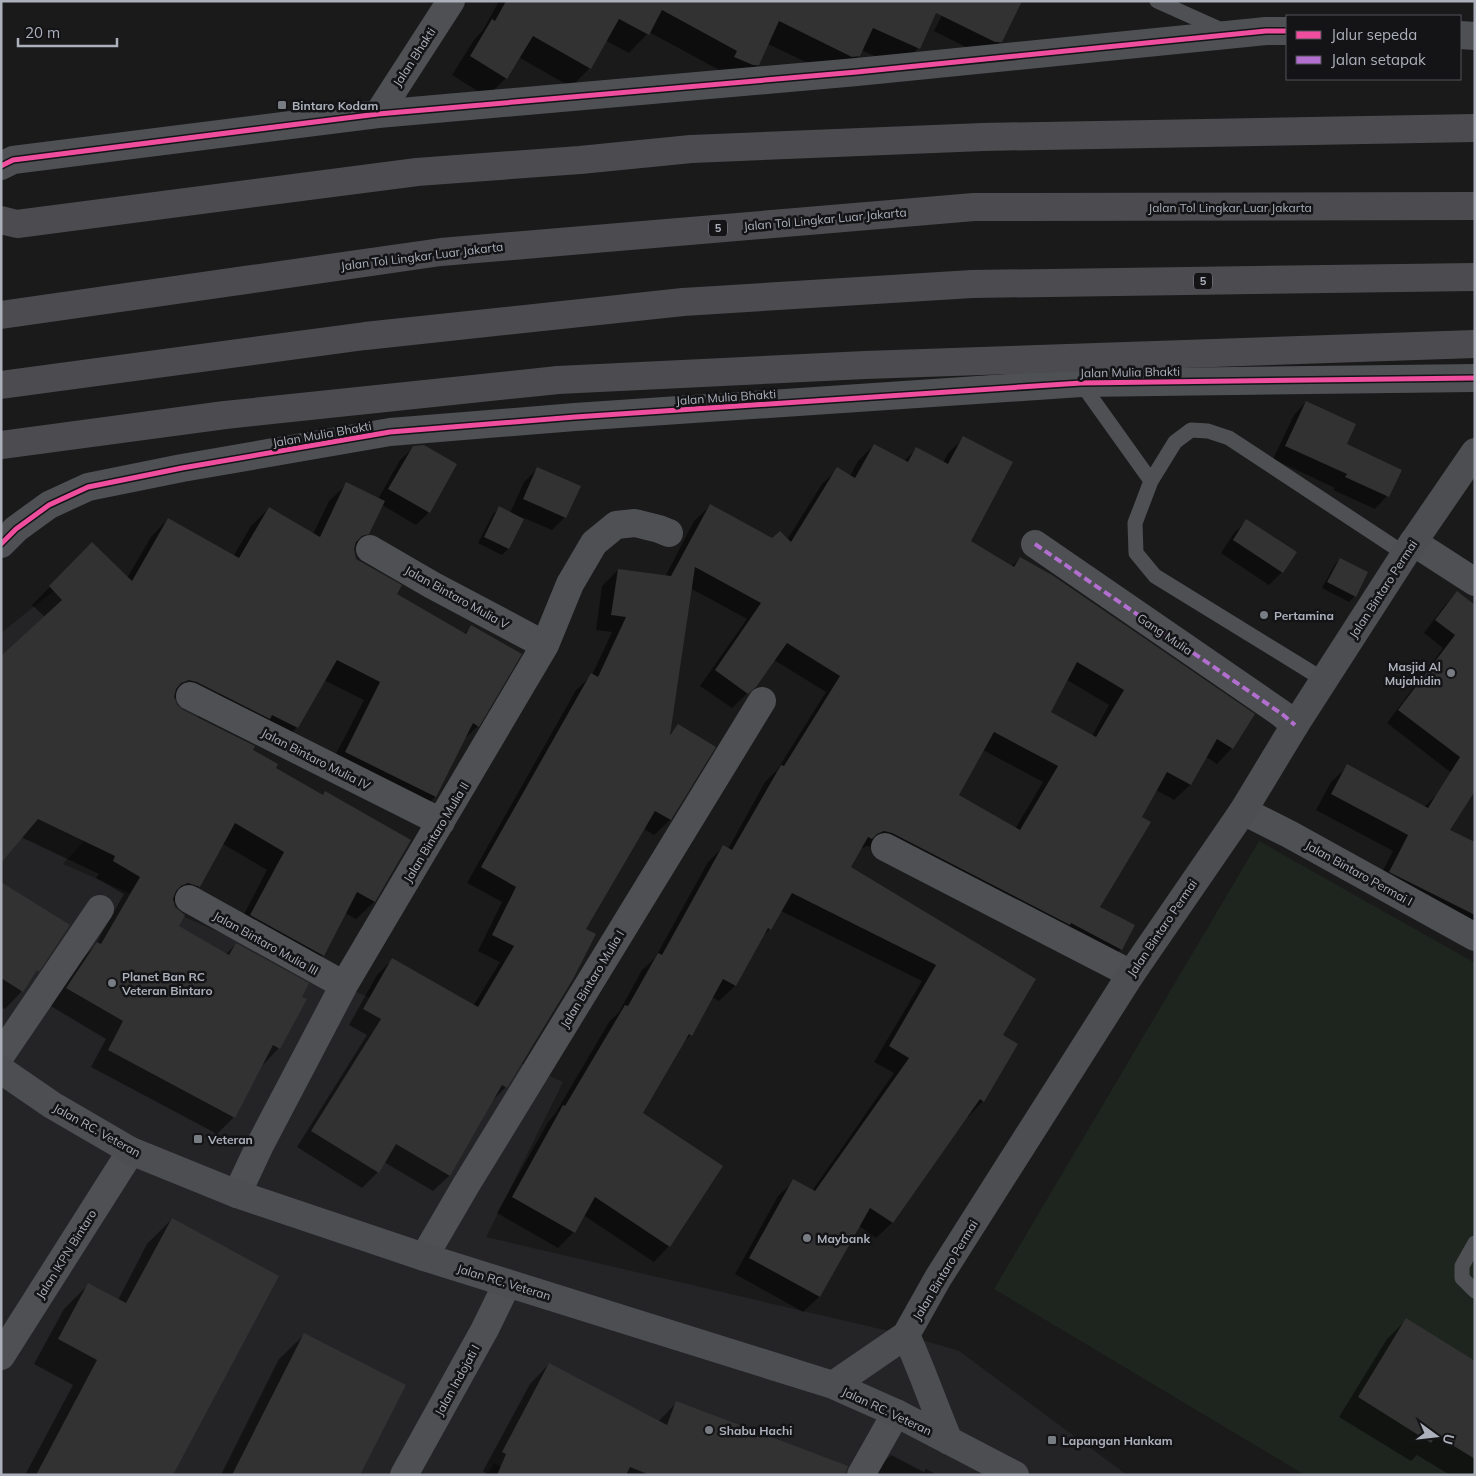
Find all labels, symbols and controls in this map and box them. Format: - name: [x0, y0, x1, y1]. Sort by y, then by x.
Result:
- scale bar: [18, 15, 116, 47]
- legend: [1286, 15, 1461, 80]
- text: 20 m: [25, 23, 60, 42]
- street label: Jalan Bhakti: [390, 25, 439, 89]
- text: Jalur sepeda: [1331, 25, 1417, 44]
- text: Jalan setapak: [1331, 50, 1426, 69]
- place label: Bintaro Kodam: [292, 98, 378, 113]
- marker: Bintaro Kodam: [276, 99, 288, 111]
- street label: Jalan Tol Lingkar Luar Jakarta: [1148, 200, 1312, 215]
- street label: Jalan Tol Lingkar Luar Jakarta: [743, 204, 907, 234]
- road number: 5: [709, 220, 727, 237]
- street label: Jalan Tol Lingkar Luar Jakarta: [340, 239, 504, 273]
- road number: 5: [1194, 272, 1212, 290]
- street label: Jalan Mulia Bhakti: [1080, 364, 1180, 380]
- street label: Jalan Mulia Bhakti: [676, 386, 777, 408]
- street label: Jalan Mulia Bhakti: [271, 418, 373, 450]
- street label: Jalan Bintaro Permai: [1346, 537, 1420, 641]
- street label: Jalan Bintaro Mulia V: [402, 562, 512, 632]
- place label: Pertamina: [1274, 608, 1334, 623]
- marker: Pertamina: [1258, 609, 1270, 621]
- street label: Gang Mulia: [1134, 610, 1196, 658]
- place label: Masjid Al Mujahidin: [1385, 659, 1441, 688]
- marker: Masjid Al Mujahidin: [1445, 667, 1457, 679]
- street label: Jalan Bintaro Mulia IV: [259, 725, 373, 793]
- street label: Jalan Bintaro Mulia II: [400, 779, 472, 885]
- street label: Jalan Bintaro Permai I: [1303, 837, 1415, 909]
- street label: Jalan Bintaro Permai: [1124, 876, 1200, 979]
- street label: Jalan Bintaro Mulia III: [211, 908, 321, 978]
- street label: Jalan Bintaro Mulia I: [557, 927, 627, 1031]
- place label: Planet Ban RC Veteran Bintaro: [121, 969, 213, 998]
- marker: Planet Ban RC Veteran Bintaro: [106, 977, 118, 989]
- street label: Jalan RC. Veteran: [51, 1100, 143, 1160]
- place label: Veteran: [207, 1132, 253, 1147]
- marker: Veteran: [192, 1133, 204, 1145]
- street label: Jalan IKPN Bintaro: [32, 1206, 100, 1301]
- street label: Jalan Bintaro Permai: [909, 1217, 981, 1323]
- place label: Maybank: [817, 1231, 870, 1246]
- marker: Maybank: [801, 1232, 813, 1244]
- street label: Jalan RC. Veteran: [455, 1261, 553, 1303]
- street label: Jalan Indojati I: [431, 1342, 483, 1418]
- street label: Jalan RC. Veteran: [840, 1384, 934, 1438]
- north arrow: [1411, 1411, 1461, 1461]
- place label: Shabu Hachi: [719, 1423, 792, 1438]
- marker: Shabu Hachi: [703, 1424, 715, 1436]
- text: U: [1439, 1432, 1459, 1447]
- place label: Lapangan Hankam: [1062, 1433, 1173, 1448]
- marker: Lapangan Hankam: [1046, 1434, 1058, 1446]

